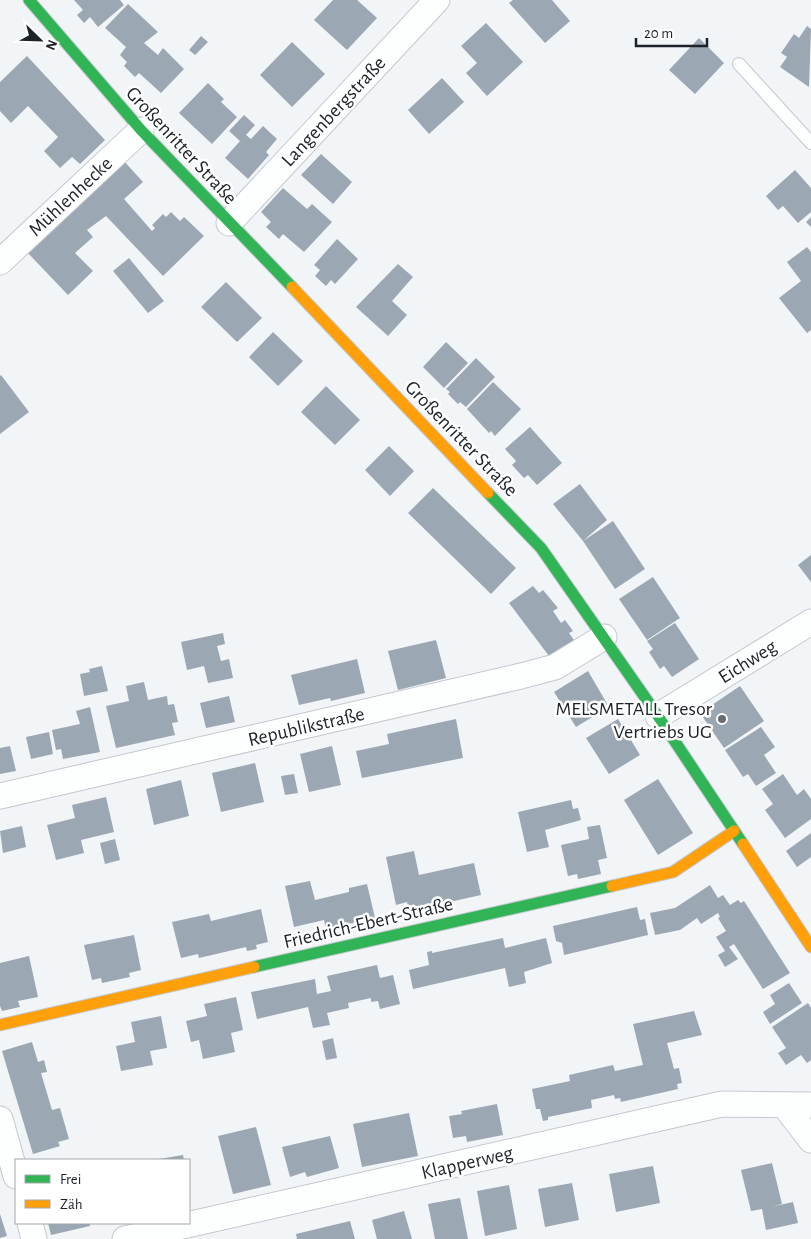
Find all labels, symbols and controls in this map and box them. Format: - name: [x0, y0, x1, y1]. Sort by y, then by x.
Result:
- north arrow: [15, 15, 65, 65]
- scale bar: [636, 15, 707, 47]
- text: 20 m: [644, 26, 673, 41]
- text: N: [43, 37, 59, 52]
- street label: Langenbergstraße: [278, 53, 390, 171]
- street label: Großenritter Straße: [122, 83, 241, 208]
- street label: Mühlenhecke: [25, 153, 116, 240]
- street label: Großenritter Straße: [401, 377, 521, 500]
- street label: Eichweg: [715, 636, 780, 687]
- place label: MELSMETALL Tresor Vertriebs UG: [556, 699, 713, 742]
- street label: Republikstraße: [246, 704, 366, 750]
- marker: MELSMETALL Tresor Vertriebs UG: [716, 713, 728, 725]
- street label: Friedrich-Ebert-Straße: [282, 894, 455, 952]
- street label: Klapperweg: [419, 1143, 515, 1183]
- legend: [15, 1159, 190, 1224]
- text: Frei: [60, 1172, 81, 1187]
- text: Zäh: [60, 1197, 83, 1212]

